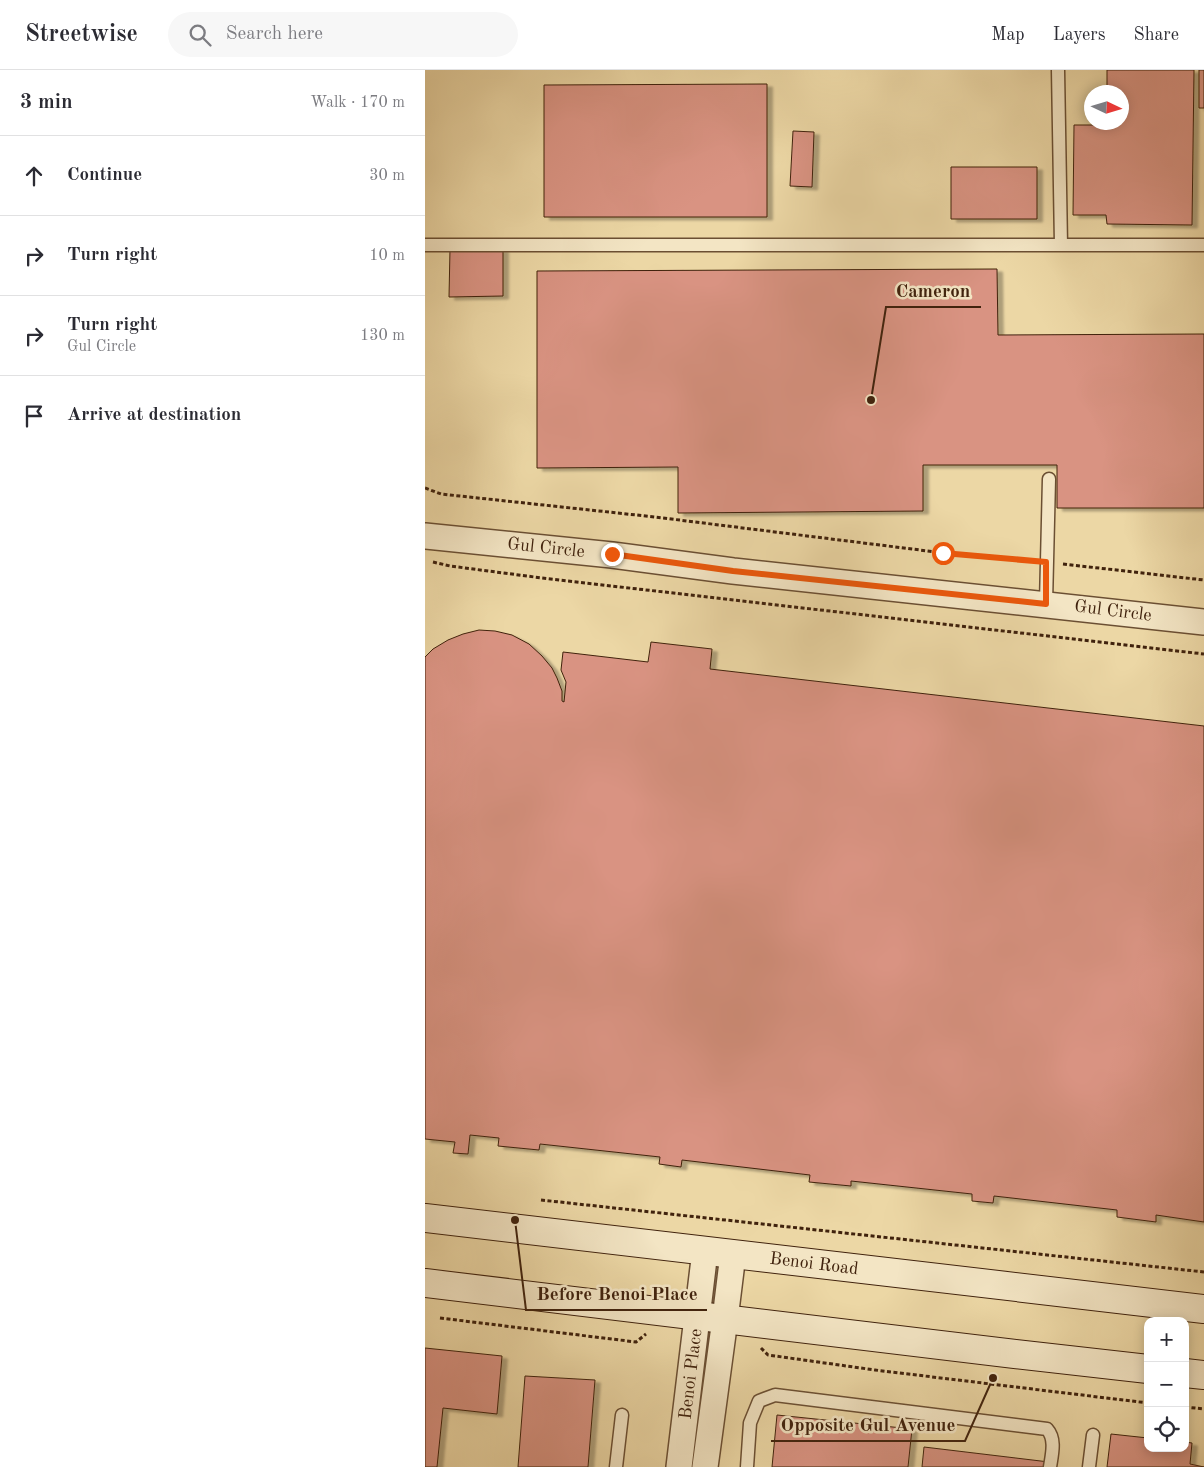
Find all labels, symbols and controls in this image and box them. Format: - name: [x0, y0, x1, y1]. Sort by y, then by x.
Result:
- search box: [168, 12, 518, 57]
- icon: search: [186, 21, 214, 49]
- text: Streetwise: [25, 23, 138, 47]
- text: Search here: [226, 25, 323, 44]
- text: Map: [991, 26, 1025, 44]
- text: Layers: [1053, 26, 1105, 44]
- text: Share: [1133, 26, 1179, 44]
- north arrow: [1084, 85, 1129, 130]
- text: 3 min: [20, 92, 73, 113]
- text: Walk · 170 m: [310, 95, 405, 111]
- icon: ahead: [20, 162, 48, 190]
- text: Continue: [67, 166, 142, 185]
- text: 30 m: [369, 168, 405, 184]
- icon: right: [20, 242, 48, 270]
- text: Turn right: [67, 246, 157, 265]
- text: 10 m: [369, 248, 405, 264]
- callout: Cameron: [886, 273, 981, 307]
- text: Cameron: [896, 283, 970, 302]
- text: Turn right: [67, 316, 157, 335]
- icon: right: [20, 322, 48, 350]
- text: 130 m: [360, 328, 405, 344]
- text: Gul Circle: [67, 339, 136, 355]
- icon: arrive: [20, 402, 48, 430]
- text: Arrive at destination: [67, 406, 241, 425]
- street label: Gul Circle: [506, 535, 586, 561]
- route start: [932, 542, 955, 565]
- route end: [601, 543, 624, 566]
- street label: Gul Circle: [1073, 597, 1153, 625]
- street label: Benoi Road: [769, 1250, 859, 1278]
- callout: Before Benoi Place: [526, 1276, 707, 1310]
- text: Before Benoi Place: [536, 1286, 698, 1305]
- map controls: [1144, 1317, 1189, 1452]
- button: +: [1144, 1317, 1189, 1362]
- street label: Benoi Place: [676, 1328, 706, 1420]
- button: −: [1144, 1362, 1189, 1407]
- callout: Opposite Gul Avenue: [771, 1407, 965, 1441]
- button: locate: [1144, 1407, 1189, 1452]
- text: Opposite Gul Avenue: [781, 1417, 955, 1436]

